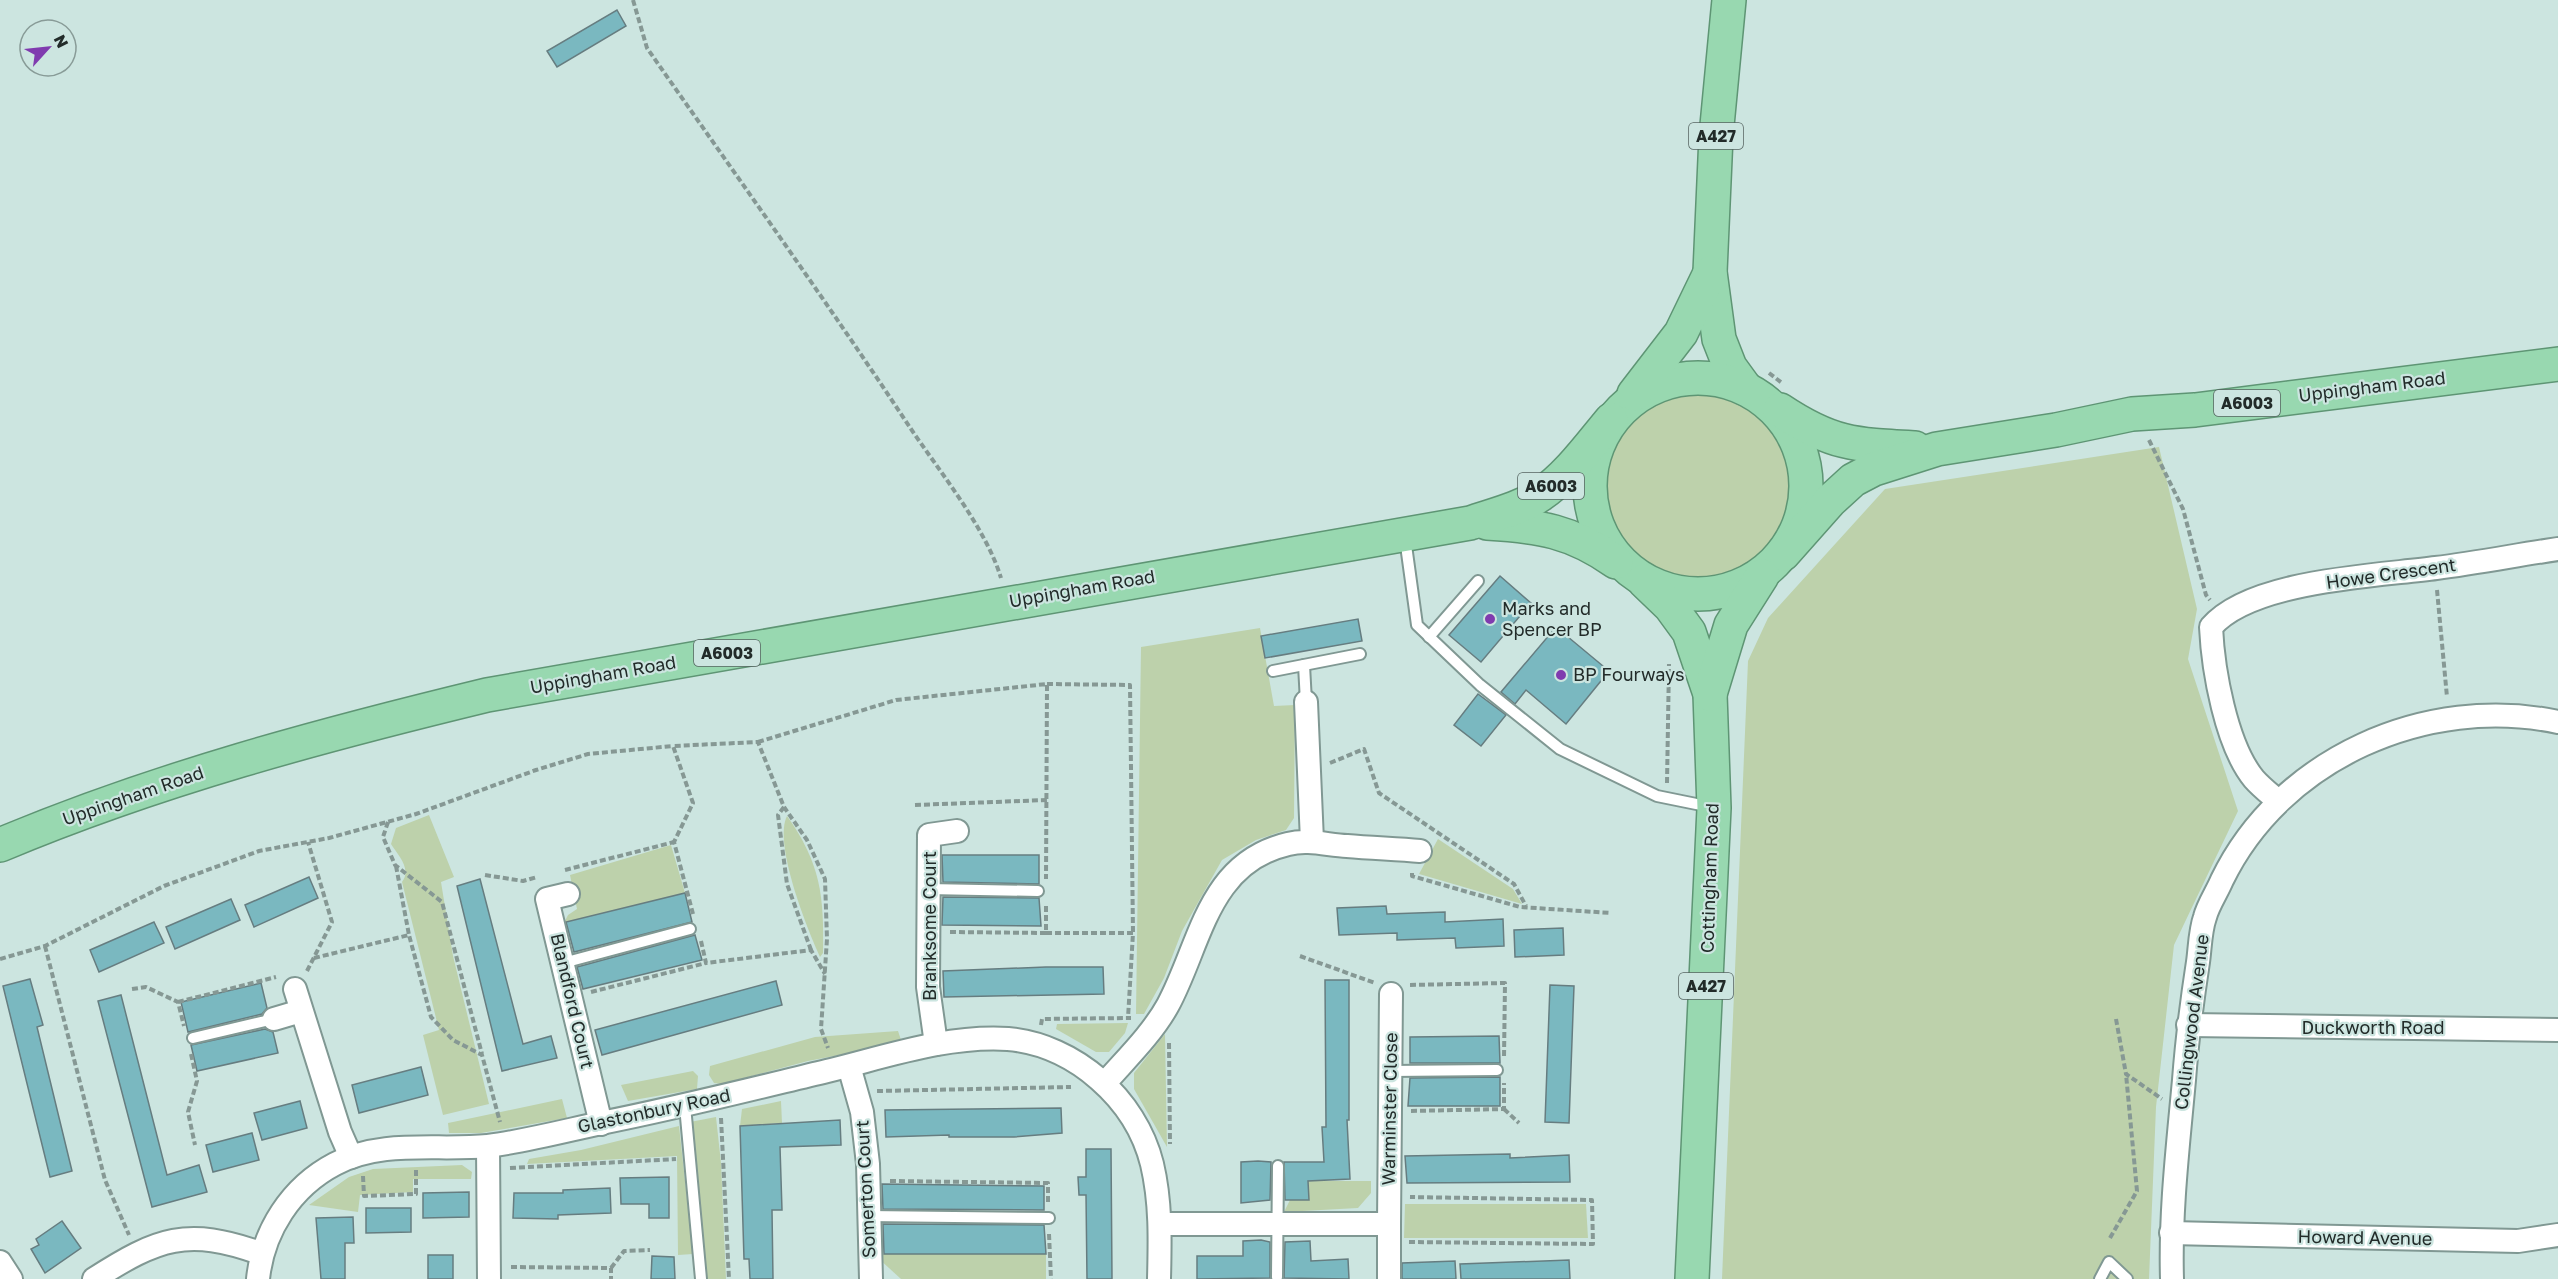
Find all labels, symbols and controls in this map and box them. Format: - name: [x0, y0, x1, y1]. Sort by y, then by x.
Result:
- north arrow: [18, 18, 78, 78]
- text: N: [50, 31, 73, 51]
- road number: A427: [1689, 123, 1743, 149]
- street label: Uppingham Road: [2297, 366, 2447, 406]
- road number: A6003: [2214, 390, 2280, 416]
- road number: A6003: [1518, 473, 1584, 499]
- street label: Howe Crescent: [2324, 553, 2457, 593]
- street label: Uppingham Road: [1007, 564, 1157, 612]
- place label: Marks and Spencer BP: [1502, 597, 1602, 640]
- marker: Marks and Spencer BP: [1483, 612, 1497, 626]
- road number: A6003: [694, 640, 760, 666]
- street label: Uppingham Road: [528, 650, 678, 698]
- place label: BP Fourways: [1573, 663, 1685, 685]
- marker: BP Fourways: [1554, 668, 1568, 682]
- street label: Uppingham Road: [59, 761, 206, 830]
- street label: Cottingham Road: [1695, 803, 1723, 953]
- street label: Branksome Court: [918, 851, 940, 1001]
- street label: Blandford Court: [547, 931, 599, 1071]
- street label: Collingwood Avenue: [2169, 933, 2213, 1111]
- road number: A427: [1679, 973, 1733, 999]
- street label: Duckworth Road: [2301, 1016, 2445, 1038]
- street label: Warminster Close: [1377, 1032, 1401, 1186]
- street label: Glastonbury Road: [575, 1083, 732, 1137]
- street label: Somerton Court: [850, 1119, 880, 1259]
- street label: Howard Avenue: [2298, 1225, 2433, 1249]

